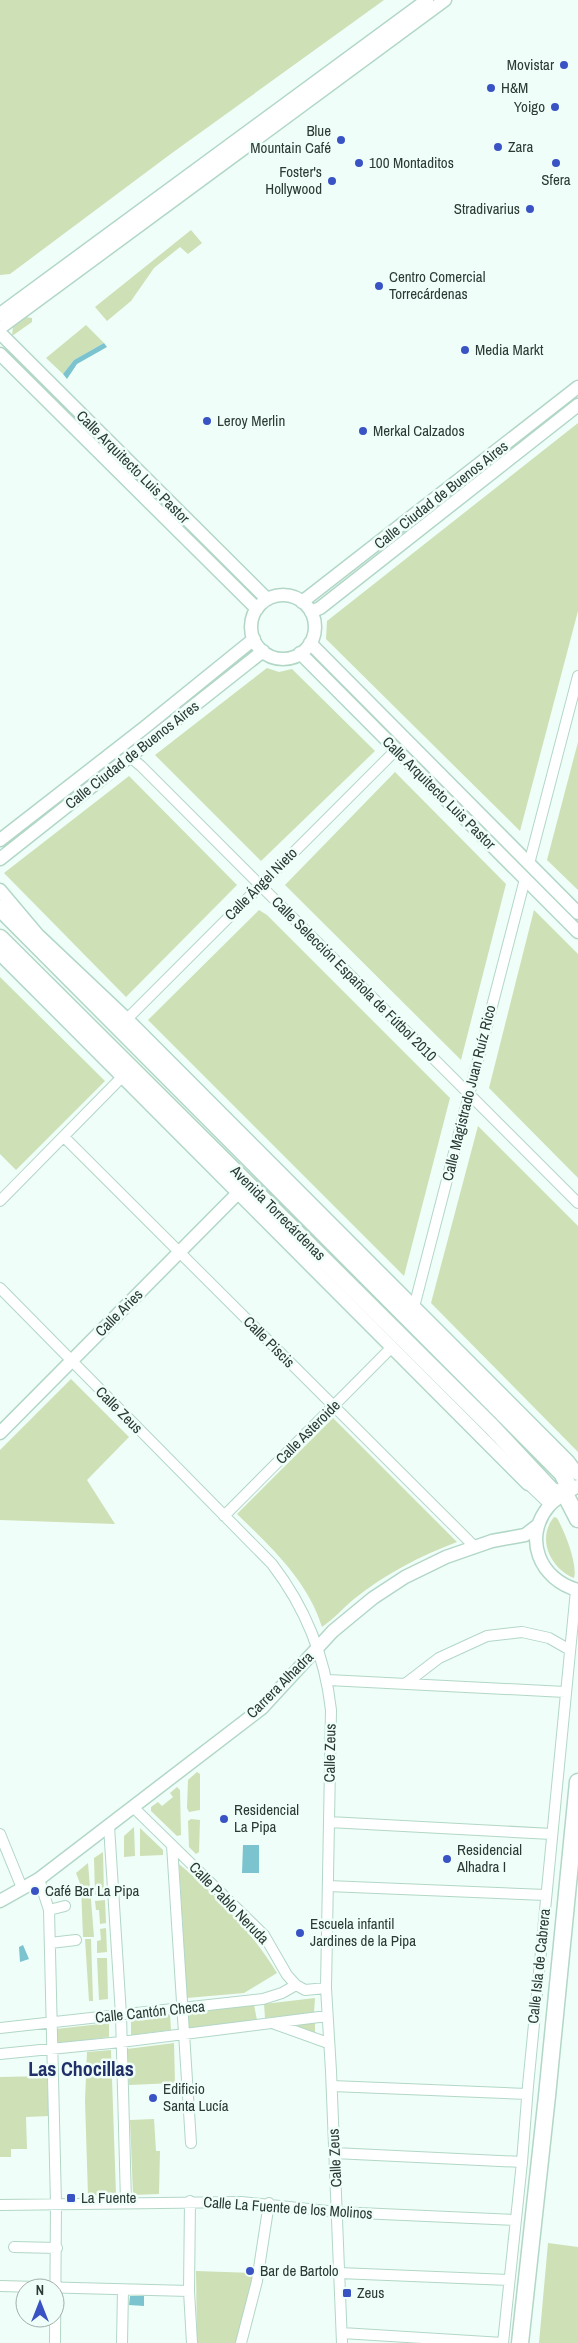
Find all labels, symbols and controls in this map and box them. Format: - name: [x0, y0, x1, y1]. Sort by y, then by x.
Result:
- place label: Movistar: [507, 54, 554, 75]
- marker: Movistar: [558, 59, 570, 71]
- place label: H&M: [501, 77, 528, 98]
- marker: H&M: [485, 82, 497, 94]
- place label: Yoigo: [514, 96, 545, 117]
- marker: Yoigo: [549, 101, 561, 113]
- place label: Blue Mountain Café: [250, 120, 331, 158]
- marker: Blue Mountain Café: [335, 134, 347, 146]
- place label: Zara: [508, 136, 533, 157]
- marker: Zara: [492, 141, 504, 153]
- place label: 100 Montaditos: [369, 152, 454, 173]
- marker: 100 Montaditos: [353, 157, 365, 169]
- marker: Sfera: [550, 157, 562, 169]
- place label: Foster's Hollywood: [265, 161, 322, 199]
- place label: Sfera: [541, 169, 571, 190]
- marker: Foster's Hollywood: [326, 175, 338, 187]
- place label: Stradivarius: [454, 198, 520, 219]
- marker: Stradivarius: [524, 203, 536, 215]
- place label: Centro Comercial Torrecárdenas: [389, 266, 485, 304]
- marker: Centro Comercial Torrecárdenas: [373, 280, 385, 292]
- place label: Media Markt: [475, 339, 544, 360]
- marker: Media Markt: [459, 344, 471, 356]
- street label: Calle Arquitecto Luis Pastor: [72, 405, 195, 528]
- place label: Leroy Merlin: [217, 410, 285, 431]
- marker: Leroy Merlin: [201, 415, 213, 427]
- place label: Merkal Calzados: [373, 420, 465, 441]
- marker: Merkal Calzados: [357, 425, 369, 437]
- street label: Calle Ciudad de Buenos Aires: [369, 436, 512, 554]
- street label: Calle Ciudad de Buenos Aires: [60, 696, 203, 814]
- street label: Calle Arquitecto Luis Pastor: [378, 731, 501, 854]
- street label: Calle Ángel Nieto: [220, 843, 302, 925]
- street label: Calle Selección Española de Fútbol 2010: [267, 891, 442, 1066]
- street label: Calle Magistrado Juan Ruíz Rico: [436, 1003, 501, 1183]
- street label: Avenida Torrecárdenas: [225, 1160, 331, 1265]
- street label: Calle Aries: [90, 1284, 147, 1341]
- street label: Calle Piscis: [239, 1311, 300, 1372]
- street label: Calle Zeus: [91, 1381, 148, 1438]
- street label: Calle Asteroide: [271, 1395, 345, 1469]
- street label: Carrera Alhadra: [242, 1646, 318, 1723]
- street label: Calle Zeus: [318, 1723, 341, 1783]
- place label: Residencial La Pipa: [234, 1799, 299, 1837]
- marker: Residencial La Pipa: [218, 1813, 230, 1825]
- place label: Residencial Alhadra I: [456, 1839, 522, 1877]
- marker: Residencial Alhadra I: [441, 1853, 453, 1865]
- street label: Calle Pablo Neruda: [185, 1857, 274, 1948]
- place label: Café Bar La Pipa: [45, 1880, 140, 1901]
- marker: Café Bar La Pipa: [29, 1885, 41, 1897]
- street label: Calle Isla de Cabrera: [522, 1907, 555, 2024]
- place label: Escuela infantil Jardines de la Pipa: [310, 1913, 416, 1951]
- marker: Escuela infantil Jardines de la Pipa: [294, 1927, 306, 1939]
- street label: Calle Cantón Checa: [94, 1995, 206, 2028]
- district label: Las Chocillas: [28, 2055, 134, 2082]
- place label: Edificio Santa Lucía: [163, 2078, 229, 2116]
- marker: Edificio Santa Lucía: [147, 2092, 159, 2104]
- street label: Calle Zeus: [322, 2128, 347, 2188]
- place label: La Fuente: [81, 2187, 137, 2208]
- street label: Calle La Fuente de los Molinos: [203, 2191, 373, 2224]
- marker: La Fuente: [65, 2192, 77, 2204]
- place label: Bar de Bartolo: [260, 2260, 339, 2281]
- marker: Bar de Bartolo: [244, 2265, 256, 2277]
- north arrow: [15, 2278, 65, 2328]
- text: N: [36, 2281, 44, 2299]
- place label: Zeus: [357, 2282, 384, 2303]
- marker: Zeus: [341, 2287, 353, 2299]

